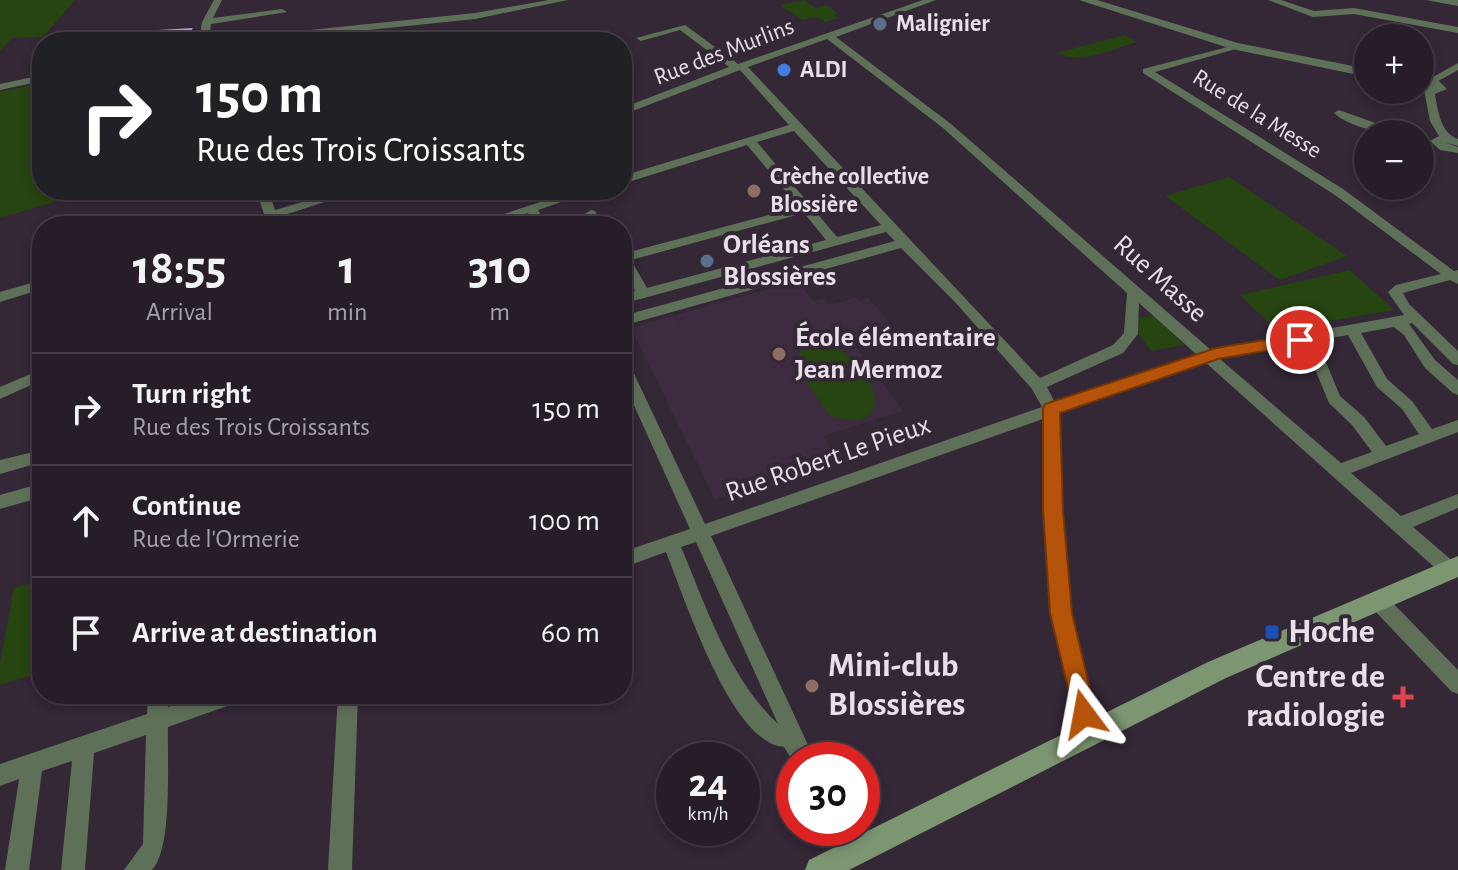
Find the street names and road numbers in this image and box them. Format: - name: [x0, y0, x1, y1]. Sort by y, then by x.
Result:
- street label: Rue des Murlins: [651, 14, 797, 90]
- street label: Rue de la Messe: [1188, 65, 1326, 163]
- street label: Rue Masse: [1108, 230, 1212, 328]
- street label: Rue Robert Le Pieux: [722, 411, 934, 507]

